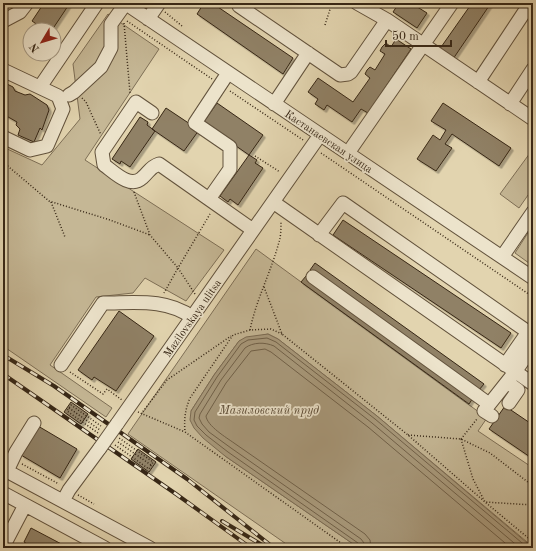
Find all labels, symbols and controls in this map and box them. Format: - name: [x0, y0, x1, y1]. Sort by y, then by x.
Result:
- north arrow: [22, 22, 62, 62]
- scale bar: [386, 22, 451, 48]
- text: 50 m: [392, 30, 419, 43]
- text: N: [28, 40, 42, 54]
- street label: Кастанаевская улица: [282, 109, 375, 176]
- street label: Mazilovskaya ulitsa: [162, 278, 224, 360]
- water label: Мазиловский пруд: [218, 405, 319, 417]

